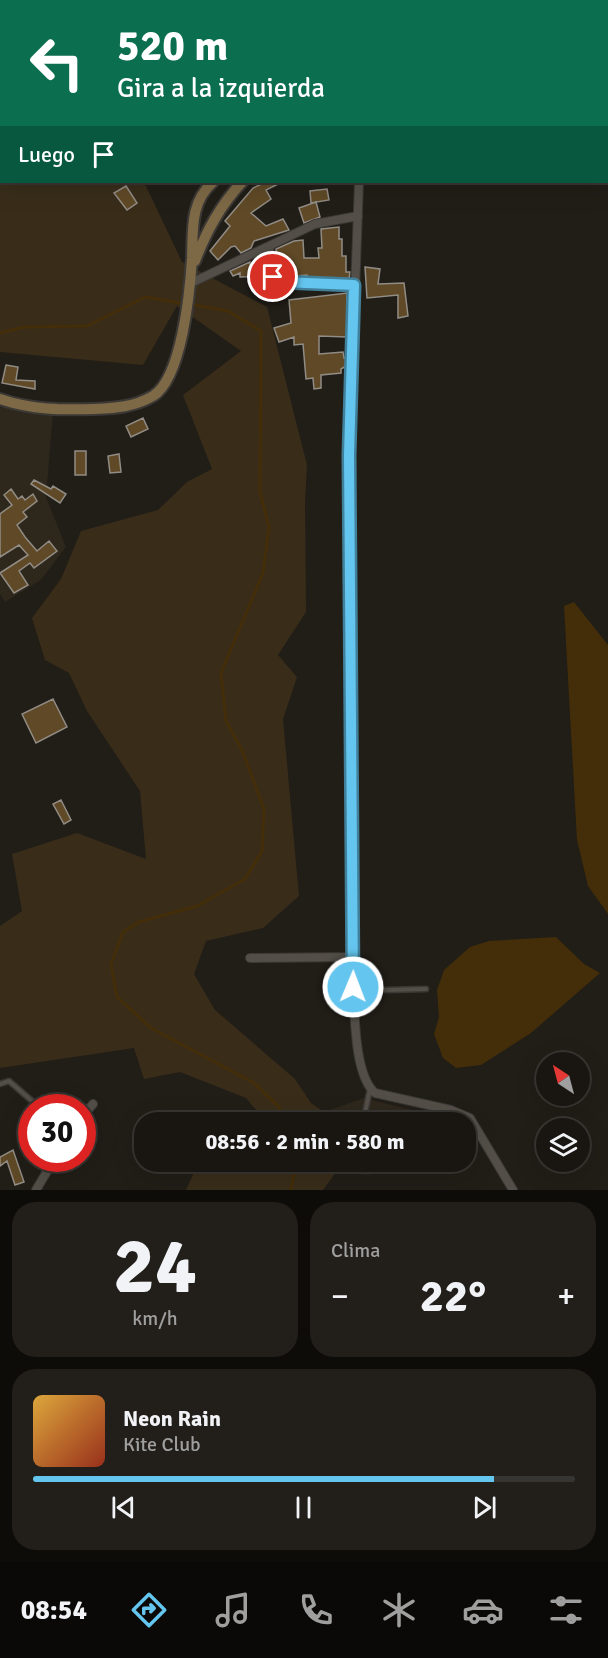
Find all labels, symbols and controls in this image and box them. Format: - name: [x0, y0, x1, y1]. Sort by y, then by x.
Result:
- text: 520 m: [117, 21, 228, 72]
- icon: left: [18, 24, 96, 102]
- text: Gira a la izquierda: [117, 72, 325, 105]
- icon: arrive: [87, 138, 120, 171]
- text: Luego: [18, 141, 75, 168]
- pin: [247, 251, 298, 302]
- icon: arrive: [256, 260, 289, 293]
- position arrow: [321, 955, 385, 1019]
- north arrow: [536, 1052, 590, 1106]
- map controls: [536, 1052, 590, 1172]
- speed limit sign: 30: [18, 1094, 96, 1172]
- button: layers: [536, 1118, 590, 1172]
- text: 08:56 · 2 min · 580 m: [205, 1128, 405, 1155]
- text: 24: [113, 1219, 197, 1315]
- text: Clima: [331, 1238, 380, 1263]
- text: 22°: [420, 1269, 486, 1324]
- text: −: [331, 1276, 349, 1317]
- text: +: [557, 1276, 575, 1317]
- text: km/h: [132, 1306, 178, 1331]
- text: Neon Rain: [123, 1405, 221, 1432]
- text: Kite Club: [123, 1432, 201, 1457]
- icon: previous: [107, 1491, 140, 1524]
- icon: pause: [287, 1491, 320, 1524]
- icon: next: [468, 1491, 501, 1524]
- icon: directions: [128, 1589, 170, 1631]
- icon: music: [212, 1589, 254, 1631]
- icon: phone: [295, 1589, 337, 1631]
- icon: climate: [378, 1589, 420, 1631]
- icon: car: [462, 1589, 504, 1631]
- icon: filters: [545, 1589, 587, 1631]
- text: 08:54: [21, 1594, 87, 1627]

